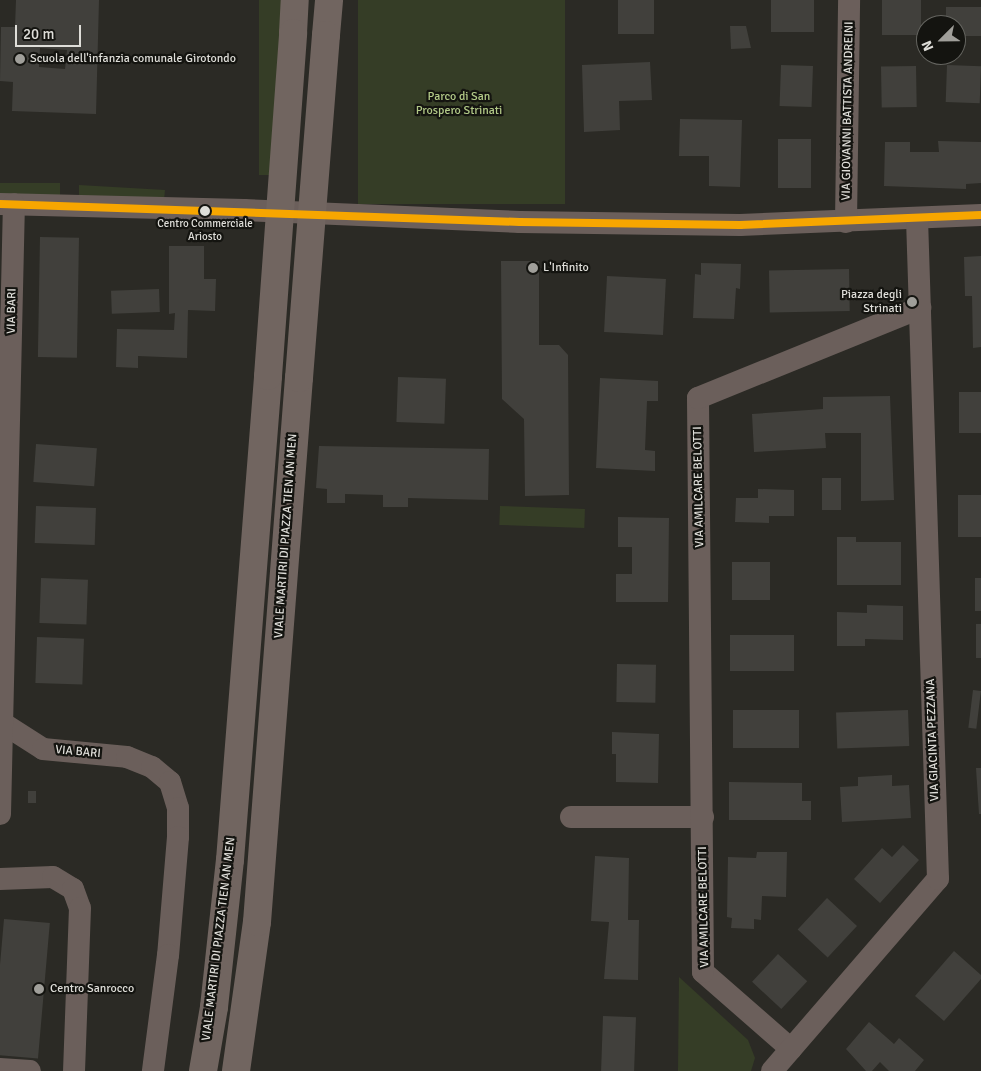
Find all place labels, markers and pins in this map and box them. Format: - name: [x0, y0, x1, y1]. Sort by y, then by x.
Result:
- place label: Scuola dell'infanzia comunale Girotondo: [30, 52, 236, 66]
- marker: Scuola dell'infanzia comunale Girotondo: [14, 53, 26, 65]
- marker: Centro Commerciale Ariosto: [200, 206, 210, 216]
- place label: Centro Commerciale Ariosto: [157, 218, 253, 244]
- place label: L'Infinito: [543, 261, 589, 275]
- marker: L'Infinito: [527, 262, 539, 274]
- place label: Piazza degli Strinati: [841, 288, 902, 316]
- marker: Piazza degli Strinati: [906, 296, 918, 308]
- marker: Centro Sanrocco: [32, 982, 46, 996]
- place label: Centro Sanrocco: [50, 982, 134, 996]

